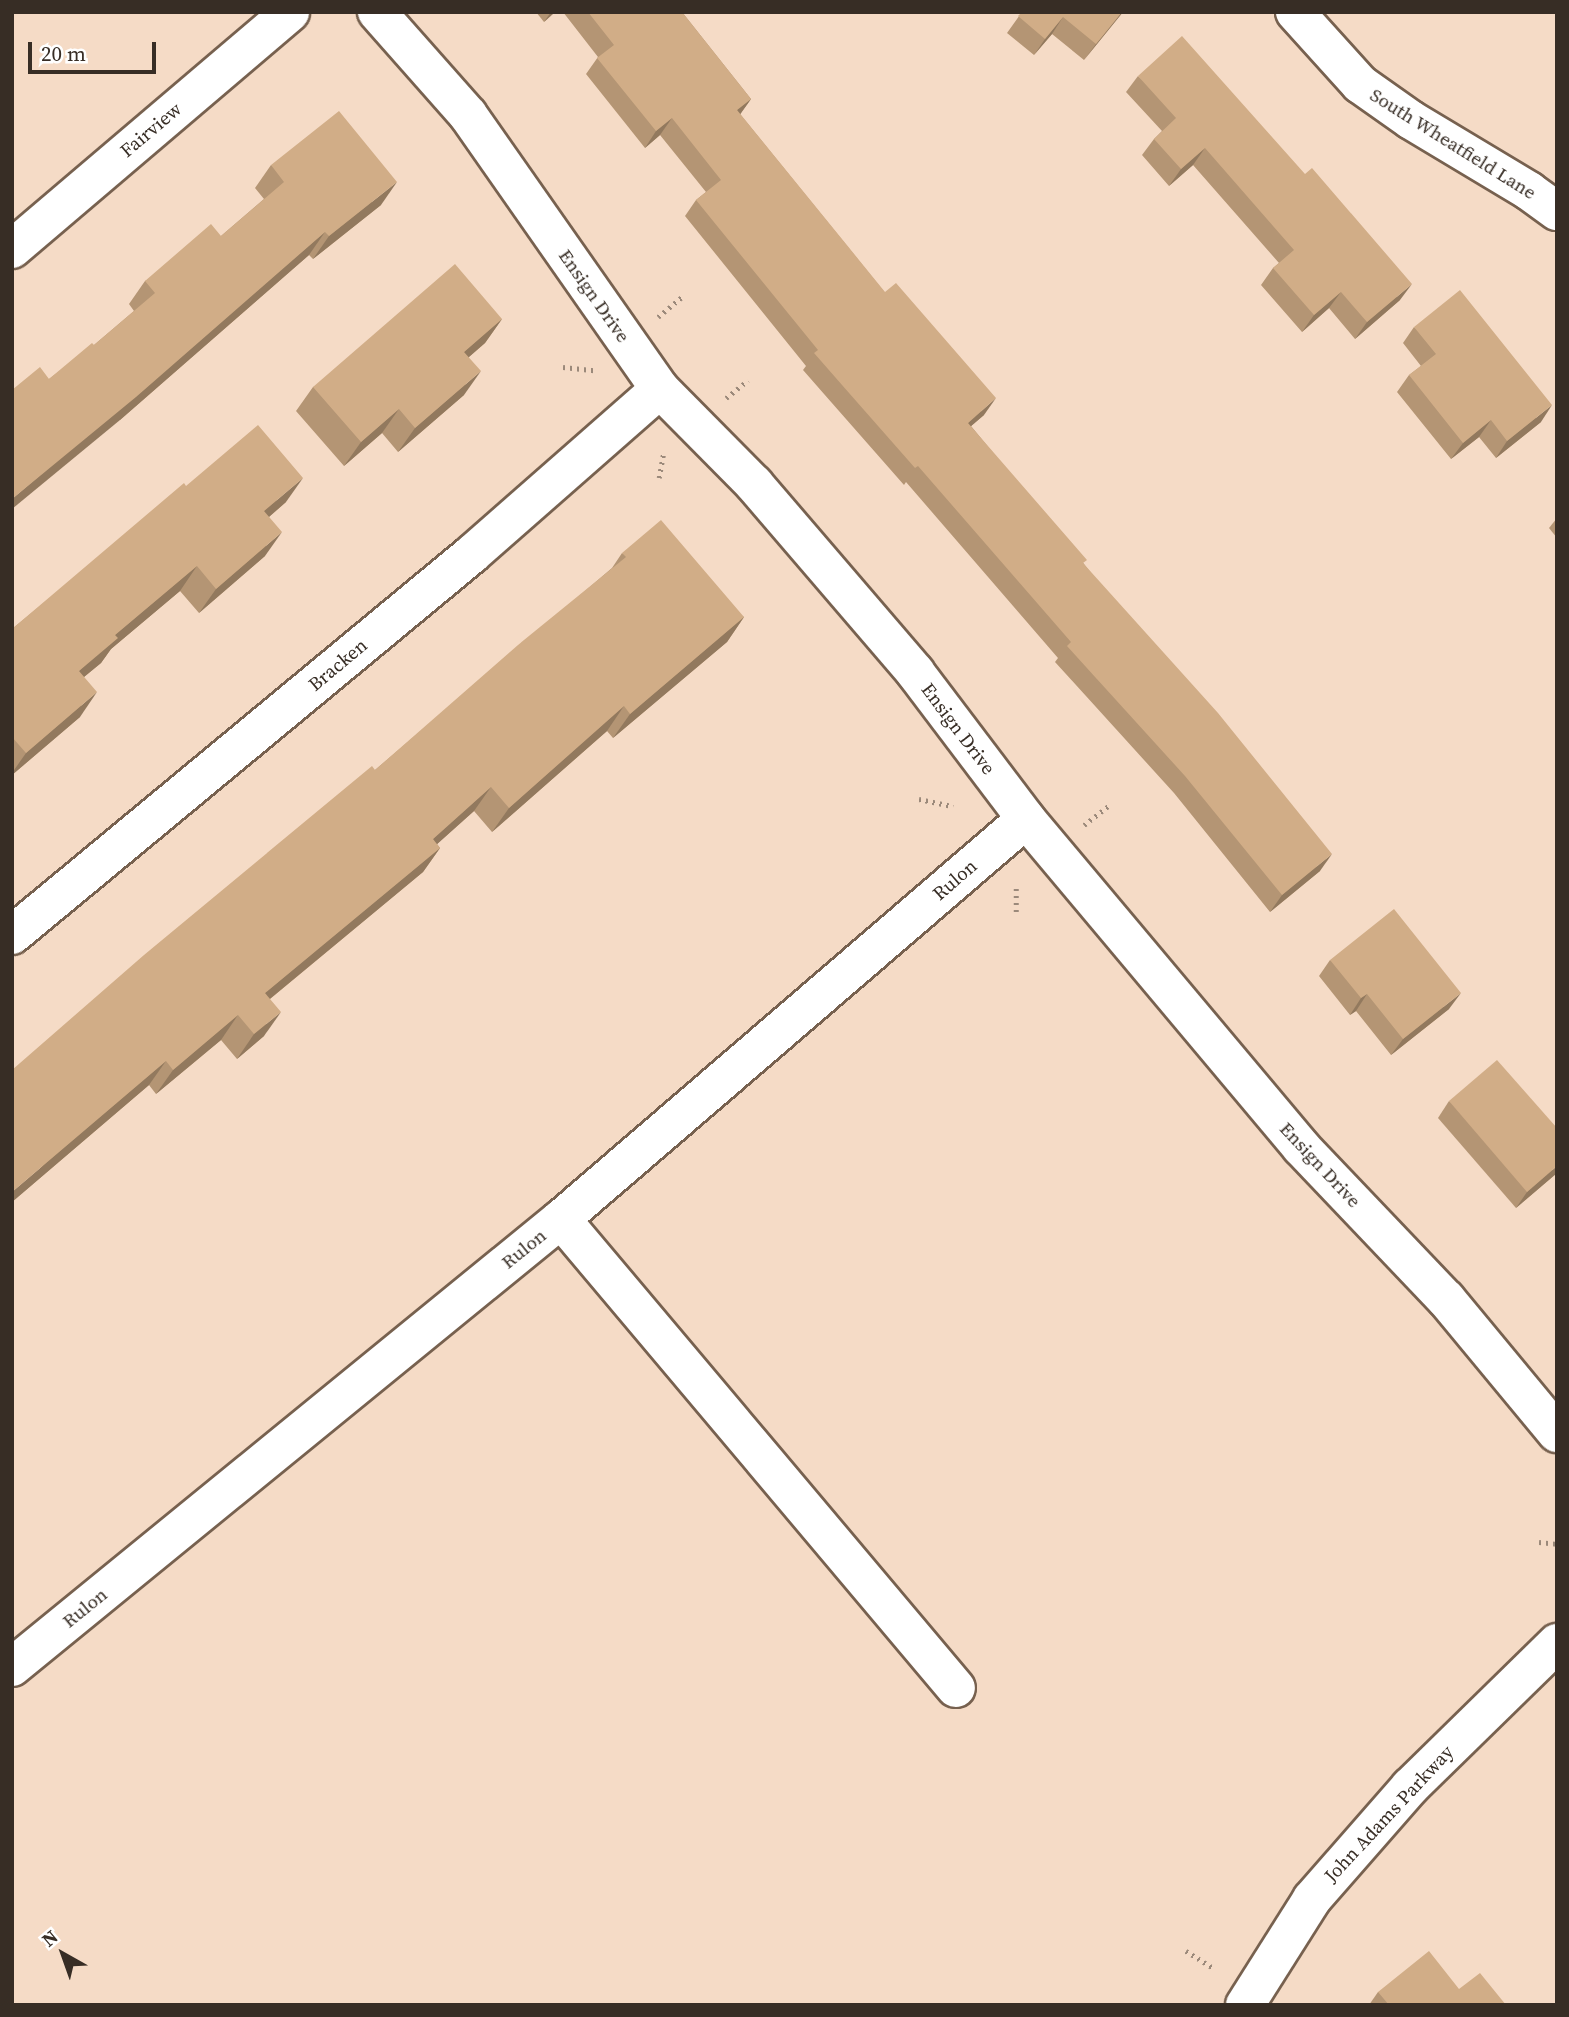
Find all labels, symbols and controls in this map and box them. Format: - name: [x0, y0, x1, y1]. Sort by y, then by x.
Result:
- scale bar: [32, 28, 159, 72]
- text: 20 m: [41, 39, 86, 68]
- street label: South Wheatfield Lane: [1366, 83, 1540, 205]
- street label: Fairview: [116, 98, 186, 162]
- street label: Ensign Drive: [554, 245, 634, 347]
- street label: Bracken: [304, 634, 372, 696]
- street label: Ensign Drive: [916, 679, 1000, 779]
- street label: Rulon: [928, 855, 982, 905]
- street label: Ensign Drive: [1275, 1118, 1365, 1212]
- street label: Rulon: [497, 1224, 551, 1274]
- street label: Rulon: [58, 1583, 112, 1633]
- street label: John Adams Parkway: [1320, 1741, 1458, 1887]
- north arrow: [28, 1919, 98, 1989]
- text: N: [36, 1924, 63, 1952]

